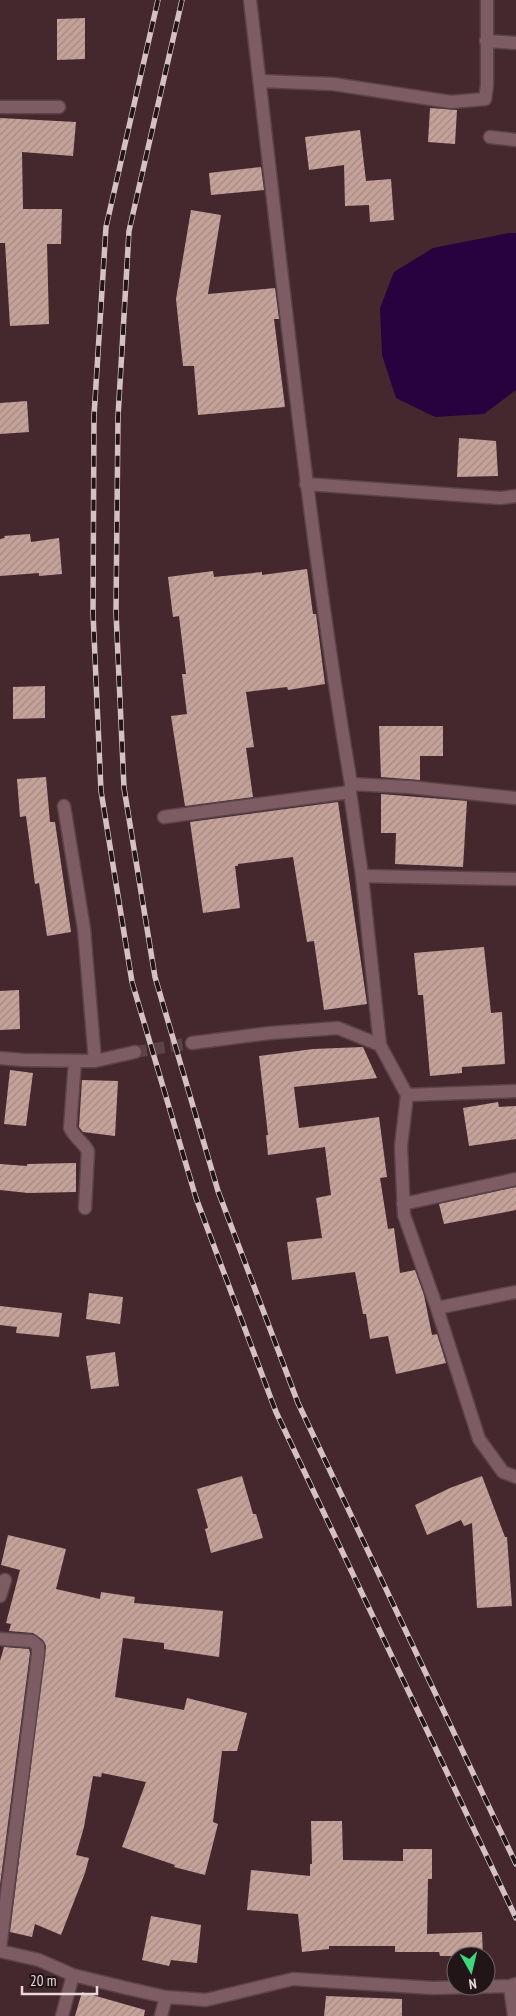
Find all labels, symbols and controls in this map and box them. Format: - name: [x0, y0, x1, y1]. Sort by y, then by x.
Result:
- north arrow: [446, 1946, 496, 1996]
- scale bar: [22, 1964, 98, 1996]
- text: 20 m: [30, 1971, 56, 1990]
- text: N: [468, 1974, 478, 1993]

